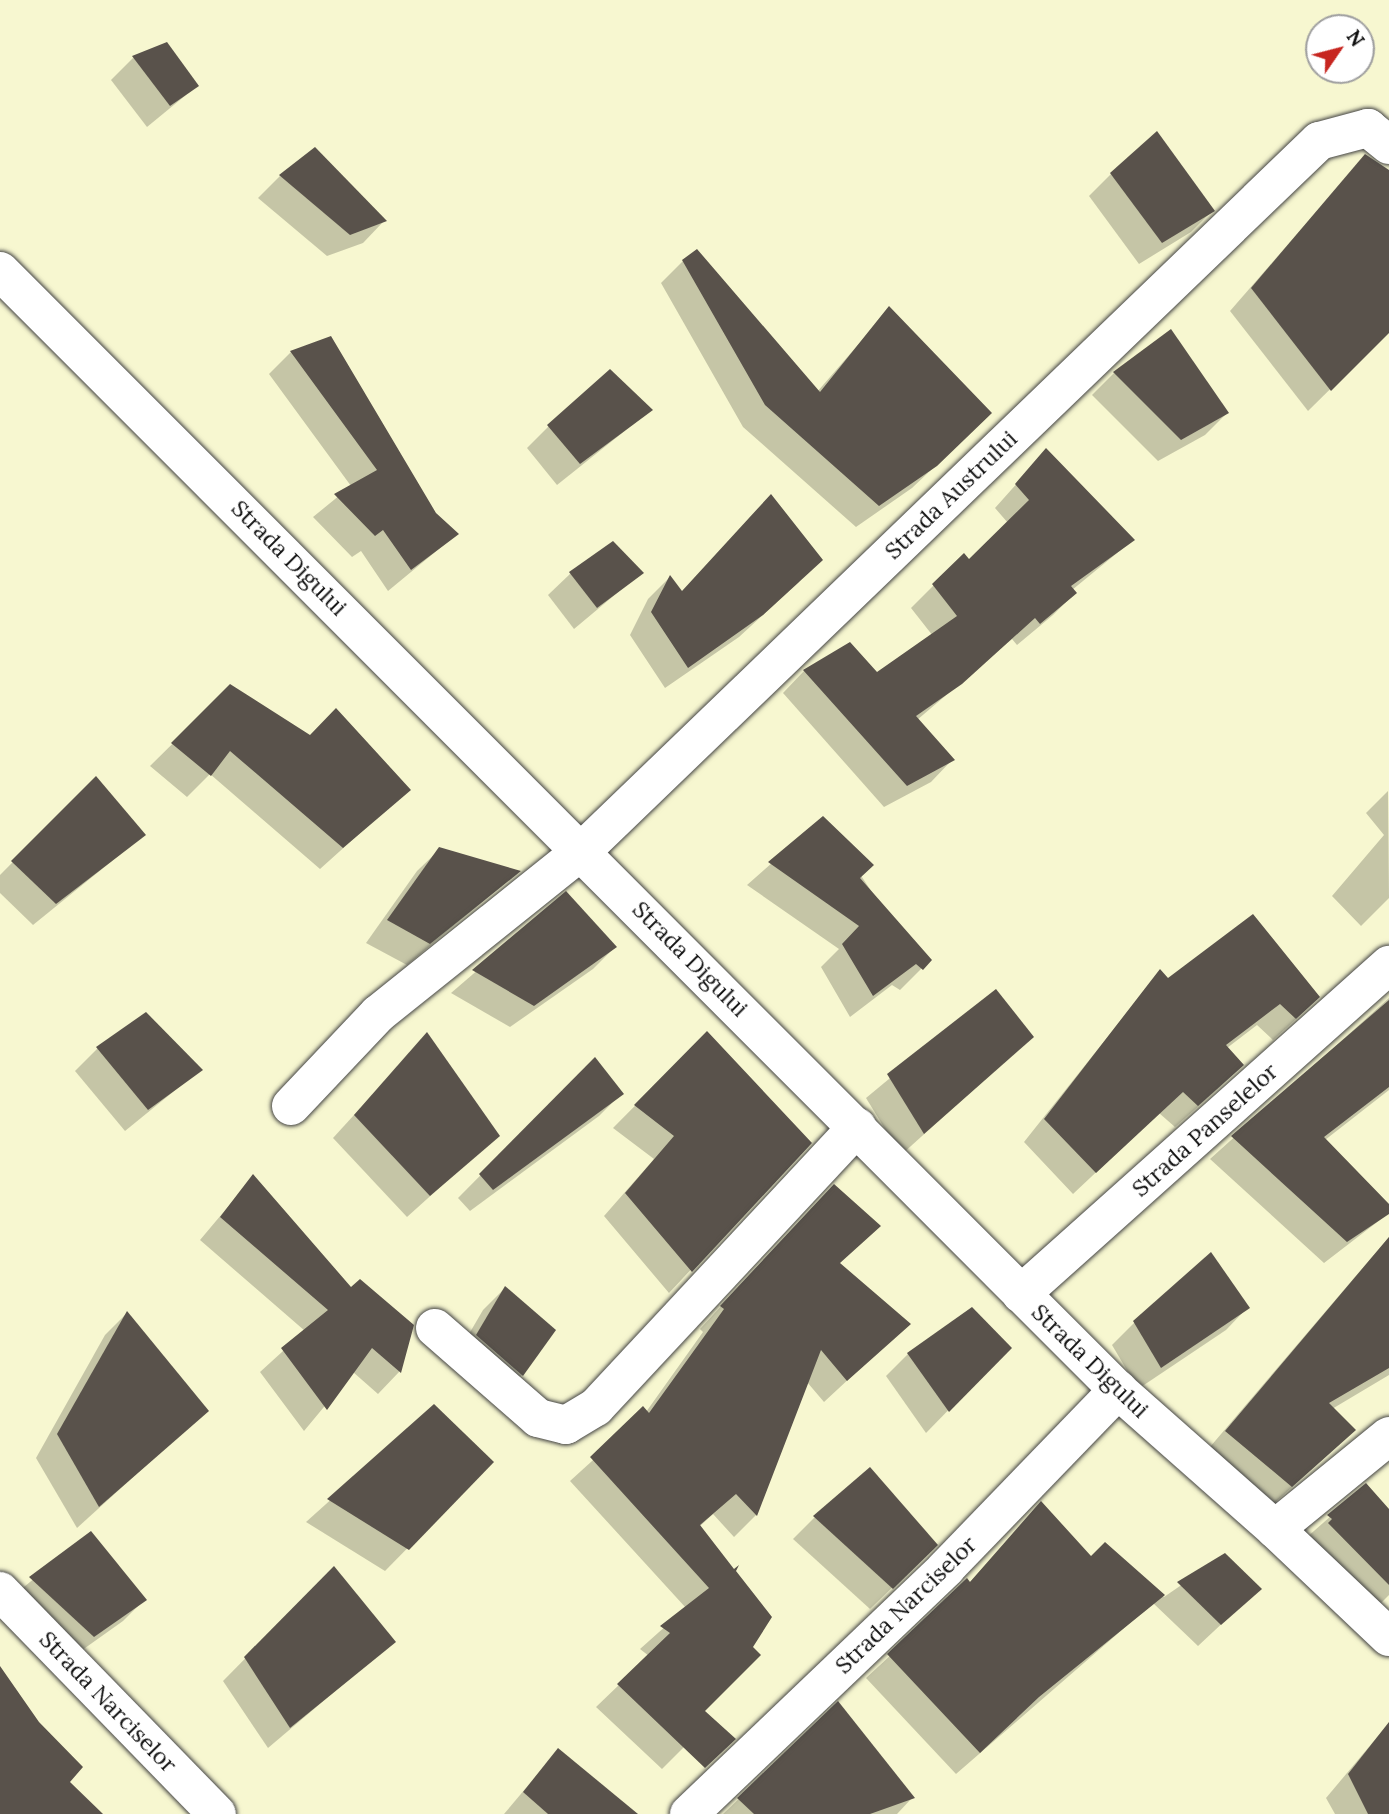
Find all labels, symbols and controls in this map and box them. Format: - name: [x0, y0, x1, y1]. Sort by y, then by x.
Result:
- north arrow: [1305, 14, 1375, 84]
- text: N: [1342, 25, 1370, 51]
- street label: Strada Austrului: [879, 425, 1023, 565]
- street label: Strada Digului: [226, 495, 352, 621]
- street label: Strada Digului: [627, 896, 753, 1022]
- street label: Strada Panselelor: [1127, 1057, 1283, 1203]
- street label: Strada Digului: [1026, 1298, 1154, 1424]
- street label: Strada Narciselor: [830, 1531, 982, 1679]
- street label: Strada Narciselor: [34, 1626, 182, 1778]

